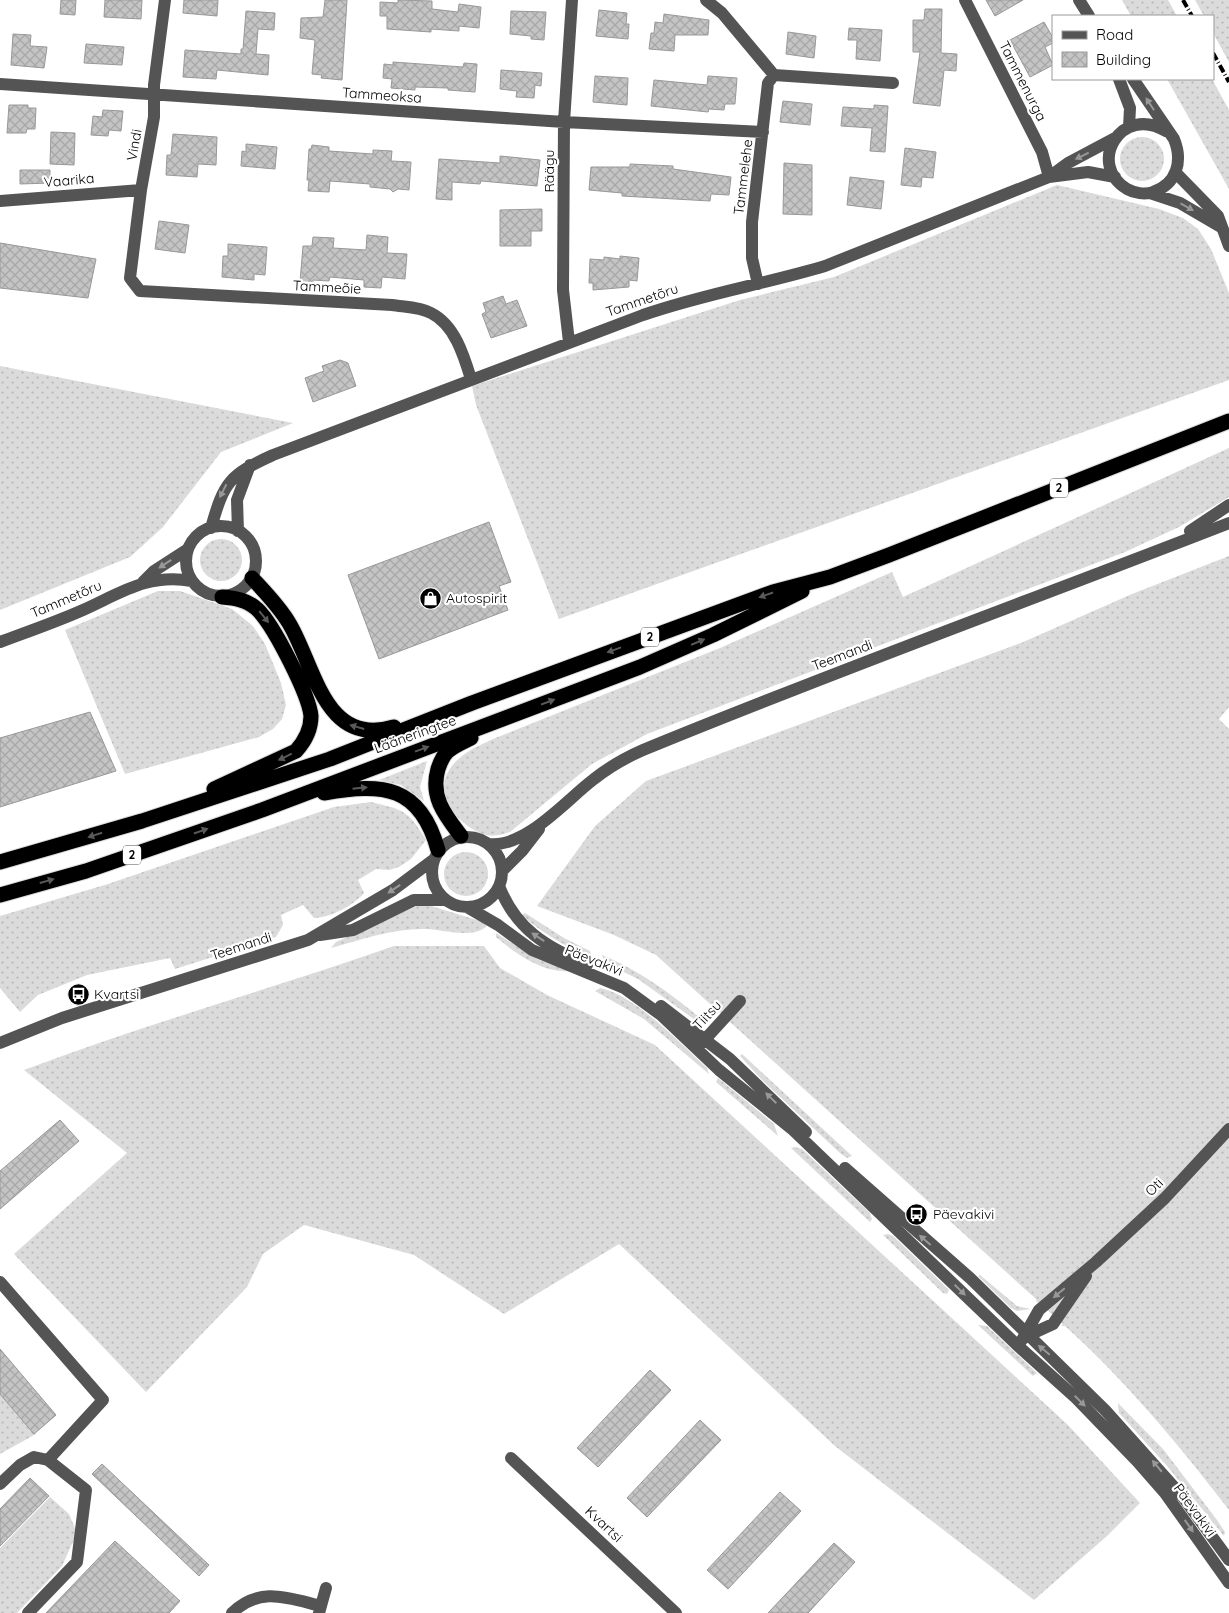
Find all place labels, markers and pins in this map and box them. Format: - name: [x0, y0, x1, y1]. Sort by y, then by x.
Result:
- shop icon: Autospirit: [418, 586, 442, 610]
- place label: Autospirit: [446, 589, 507, 607]
- bus stop icon: Kvartsi: [66, 982, 90, 1006]
- place label: Kvartsi: [94, 985, 139, 1003]
- bus stop icon: Päevakivi: [905, 1202, 929, 1226]
- place label: Päevakivi: [933, 1205, 994, 1223]

